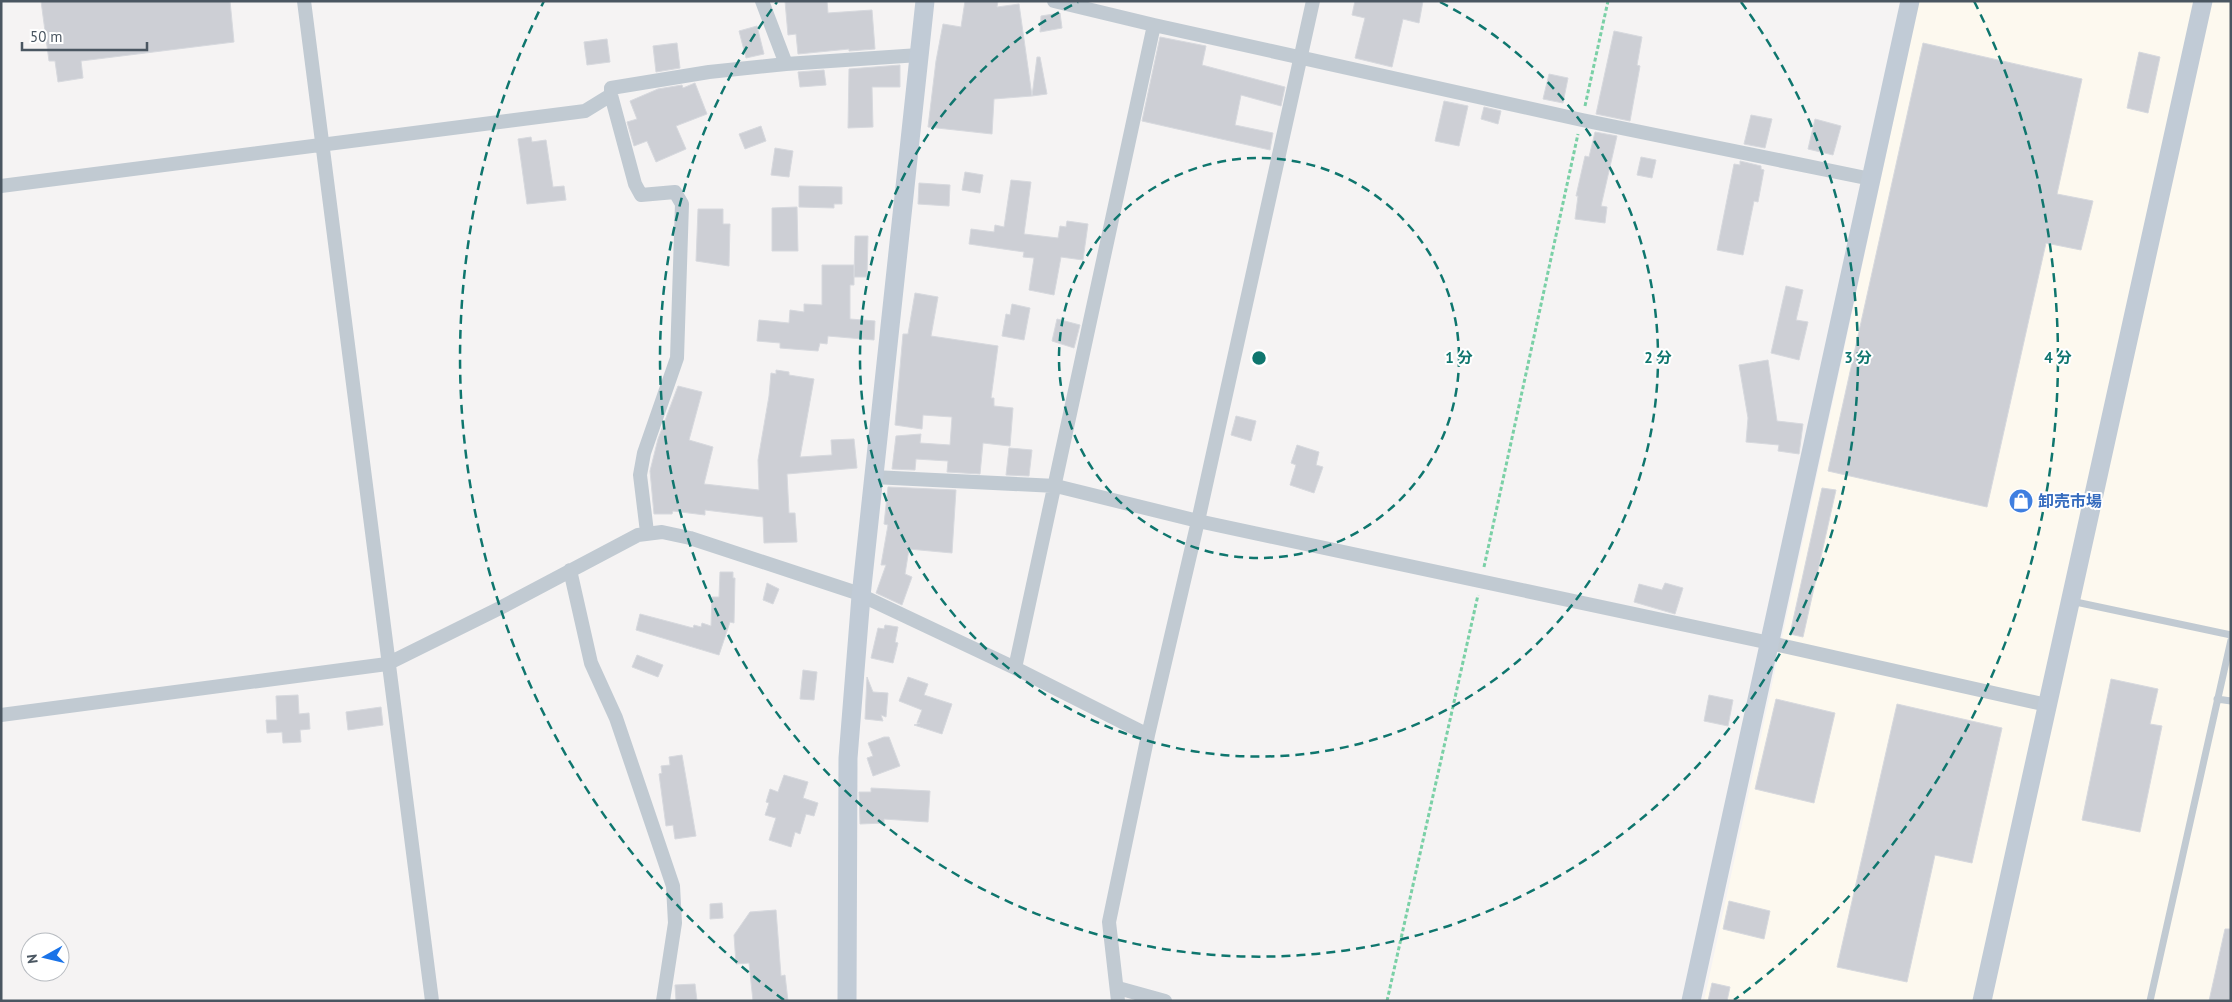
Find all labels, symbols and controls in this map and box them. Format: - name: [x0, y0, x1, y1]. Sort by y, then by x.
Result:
- scale bar: [22, 20, 148, 52]
- text: 50 m: [30, 27, 63, 46]
- text: 1 分: [1445, 348, 1473, 367]
- text: 2 分: [1644, 348, 1672, 367]
- text: 3 分: [1844, 348, 1872, 367]
- text: 4 分: [2044, 348, 2072, 367]
- centre of rings: [1250, 349, 1268, 367]
- shop icon: 卸売市場: [2008, 488, 2034, 514]
- place label: 卸売市場: [2038, 491, 2102, 511]
- north arrow: [20, 932, 70, 982]
- text: N: [23, 953, 42, 965]

